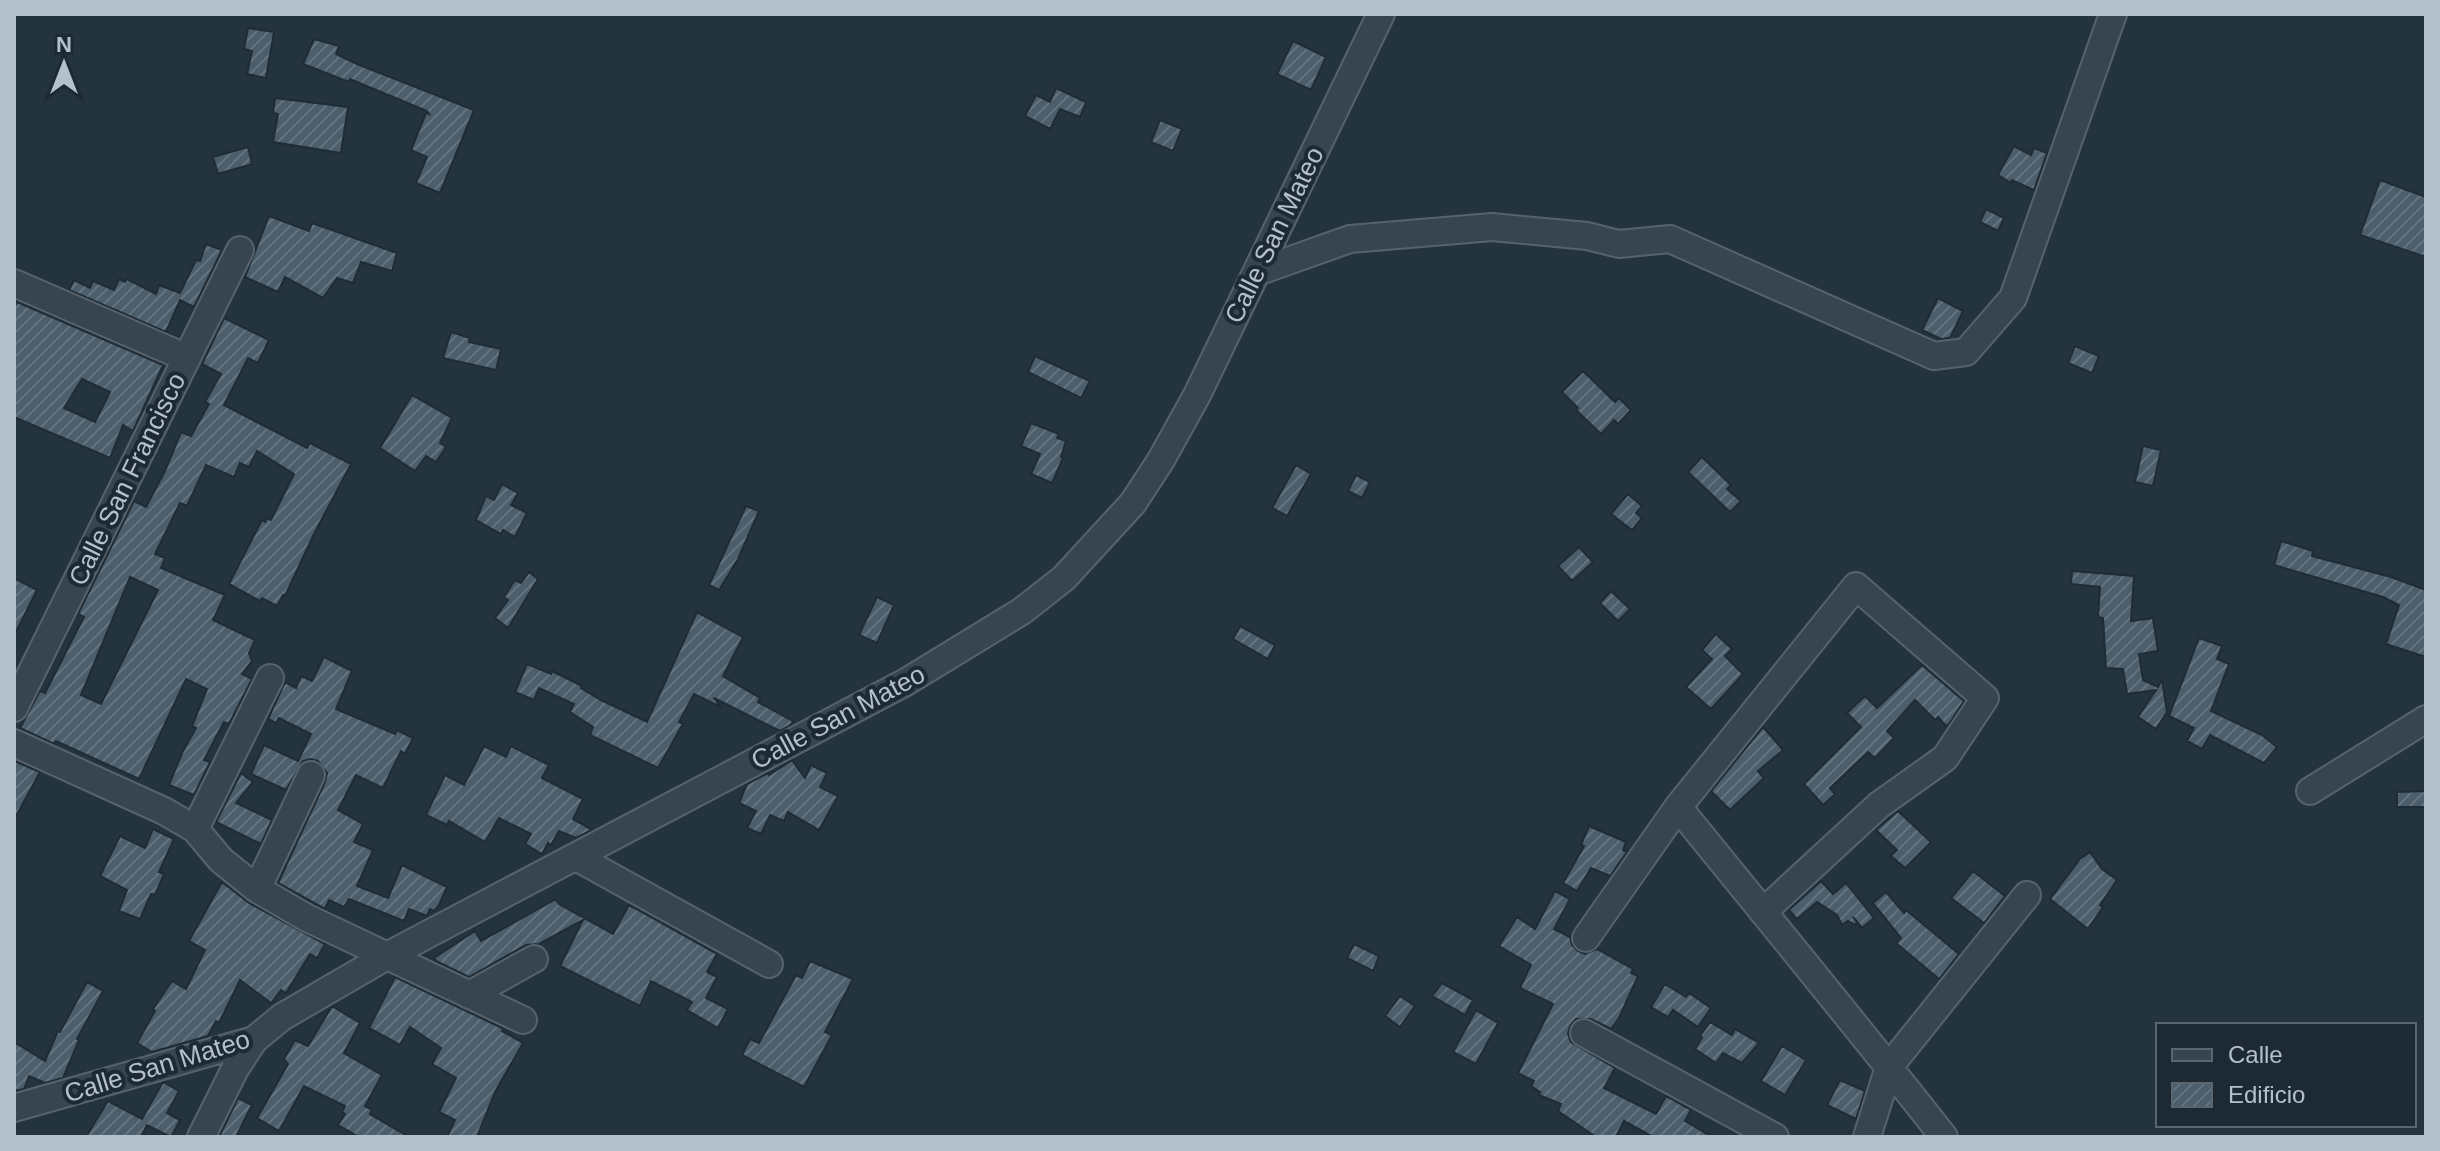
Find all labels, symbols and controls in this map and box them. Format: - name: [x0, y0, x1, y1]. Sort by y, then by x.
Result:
- north arrow: [24, 24, 104, 104]
- text: N: [56, 32, 72, 57]
- street label: Calle San Mateo: [1218, 142, 1330, 328]
- street label: Calle San Francisco: [63, 368, 191, 590]
- street label: Calle San Mateo: [746, 659, 930, 775]
- legend: [2156, 1023, 2416, 1127]
- street label: Calle San Mateo: [61, 1024, 253, 1108]
- text: Calle: [2228, 1041, 2283, 1068]
- text: Edificio: [2228, 1081, 2305, 1108]

